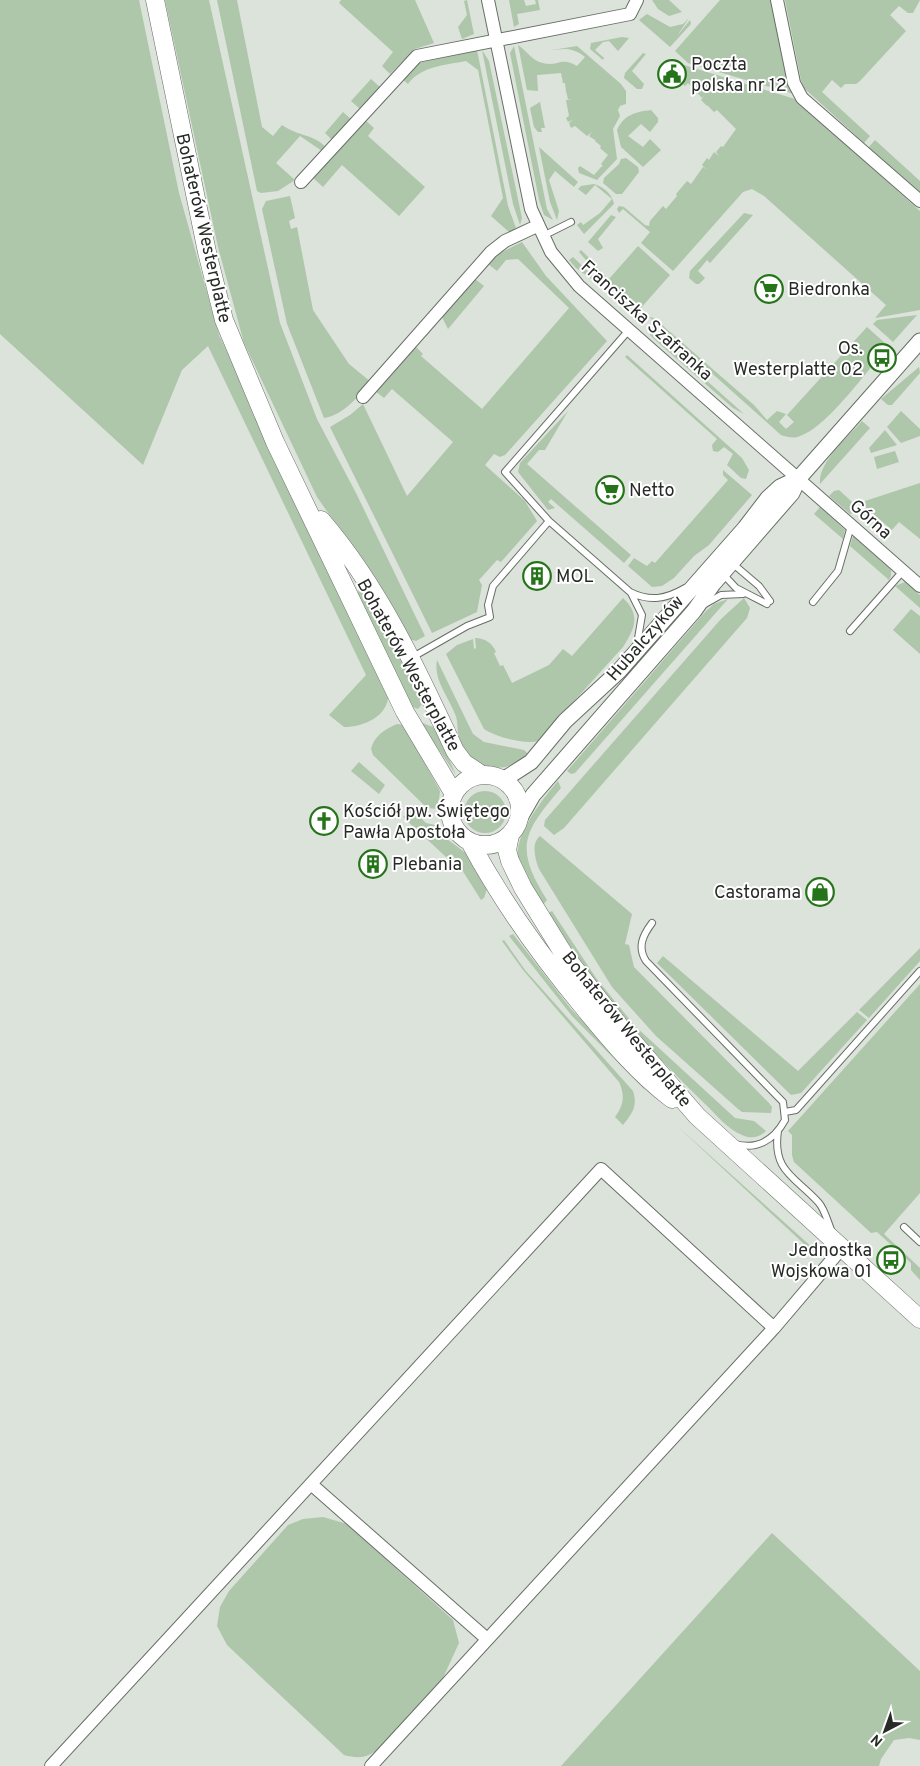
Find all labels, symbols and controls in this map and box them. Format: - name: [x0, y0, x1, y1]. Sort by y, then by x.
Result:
- place label: Poczta polska nr 12: [691, 54, 787, 98]
- public building icon: Poczta polska nr 12: [657, 59, 687, 89]
- street label: Bohaterów Westerplatte: [169, 131, 236, 325]
- street label: Franciszka Szafranka: [575, 256, 717, 386]
- supermarket icon: Biedronka: [754, 274, 784, 304]
- place label: Biedronka: [788, 279, 870, 302]
- place label: Os. Westerplatte 02: [733, 338, 863, 382]
- bus stop icon: Os. Westerplatte 02: [867, 343, 897, 373]
- supermarket icon: Netto: [595, 475, 625, 505]
- place label: Netto: [629, 480, 675, 503]
- street label: Górna: [844, 495, 896, 545]
- building icon: MOL: [522, 561, 552, 591]
- place label: MOL: [556, 566, 594, 589]
- street label: Bohaterów Westerplatte: [351, 575, 465, 756]
- street label: Hubalczyków: [603, 591, 690, 687]
- place label: Kościół pw. Świętego Pawła Apostoła: [343, 799, 510, 845]
- church icon: Kościół pw. Świętego Pawła Apostoła: [309, 806, 339, 836]
- building icon: Plebania: [358, 849, 388, 879]
- place label: Plebania: [392, 854, 462, 877]
- shop icon: Castorama: [805, 877, 835, 907]
- place label: Castorama: [714, 882, 801, 905]
- street label: Bohaterów Westerplatte: [556, 947, 696, 1113]
- place label: Jednostka Wojskowa 01: [771, 1240, 872, 1284]
- bus stop icon: Jednostka Wojskowa 01: [876, 1245, 906, 1275]
- north arrow: [860, 1706, 910, 1756]
- text: N: [868, 1730, 887, 1749]

